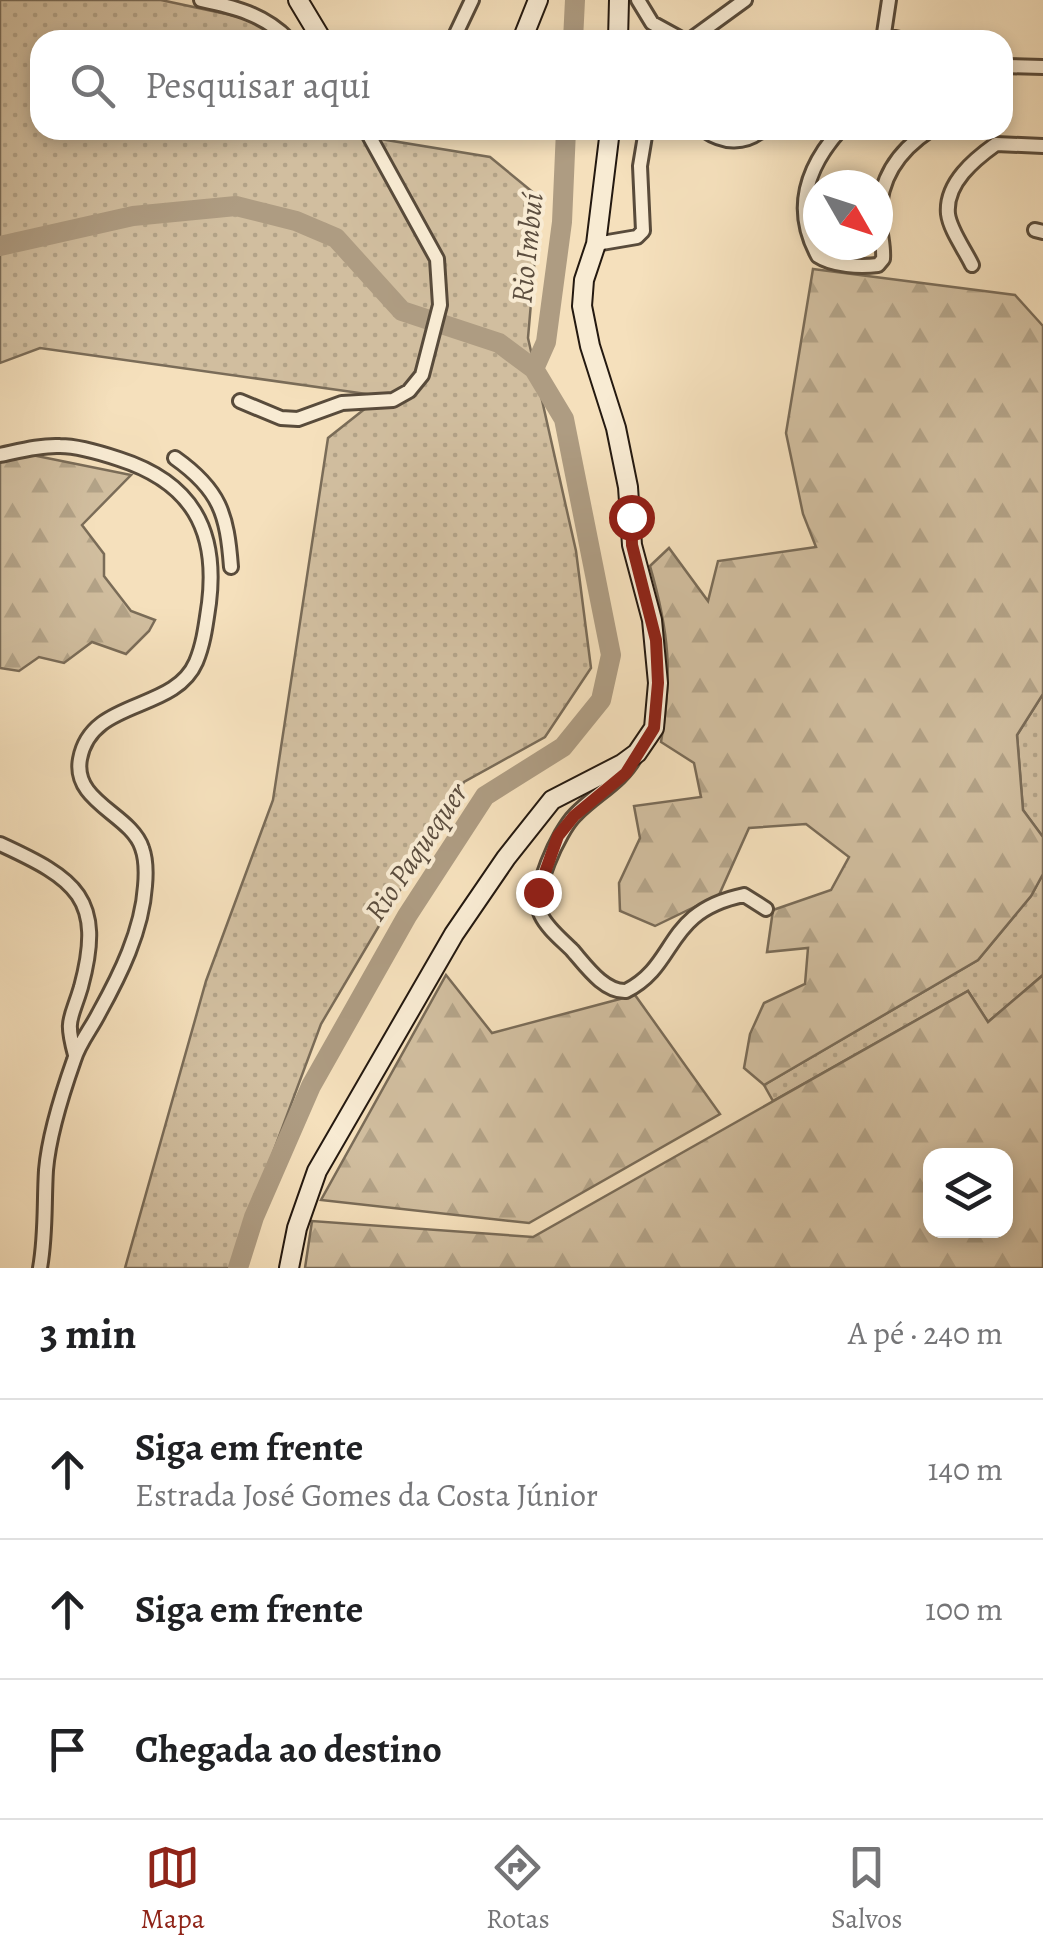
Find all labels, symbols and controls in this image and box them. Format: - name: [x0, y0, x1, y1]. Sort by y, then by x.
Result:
- search box: [30, 30, 1013, 140]
- icon: search: [65, 58, 120, 113]
- text: Pesquisar aqui: [145, 59, 371, 111]
- north arrow: [803, 170, 893, 260]
- water label: Rio Imbuí: [501, 190, 553, 305]
- route start: [609, 495, 655, 541]
- water label: Rio Paquequer: [355, 774, 478, 929]
- route end: [516, 870, 562, 916]
- map controls: [923, 1148, 1013, 1238]
- button: layers: [923, 1148, 1013, 1238]
- text: 3 min: [40, 1305, 136, 1362]
- text: A pé · 240 m: [848, 1311, 1003, 1355]
- text: Siga em frente: [135, 1421, 363, 1473]
- icon: ahead: [40, 1442, 95, 1497]
- text: 140 m: [928, 1447, 1003, 1491]
- text: Estrada José Gomes da Costa Júnior: [135, 1473, 598, 1517]
- icon: ahead: [40, 1582, 95, 1637]
- text: Siga em frente: [135, 1583, 363, 1635]
- text: 100 m: [925, 1587, 1003, 1631]
- icon: arrive: [40, 1722, 95, 1777]
- text: Chegada ao destino: [135, 1723, 442, 1775]
- tab: Mapa: [141, 1840, 205, 1938]
- tab: Rotas: [486, 1840, 550, 1938]
- tab: Salvos: [831, 1840, 902, 1938]

